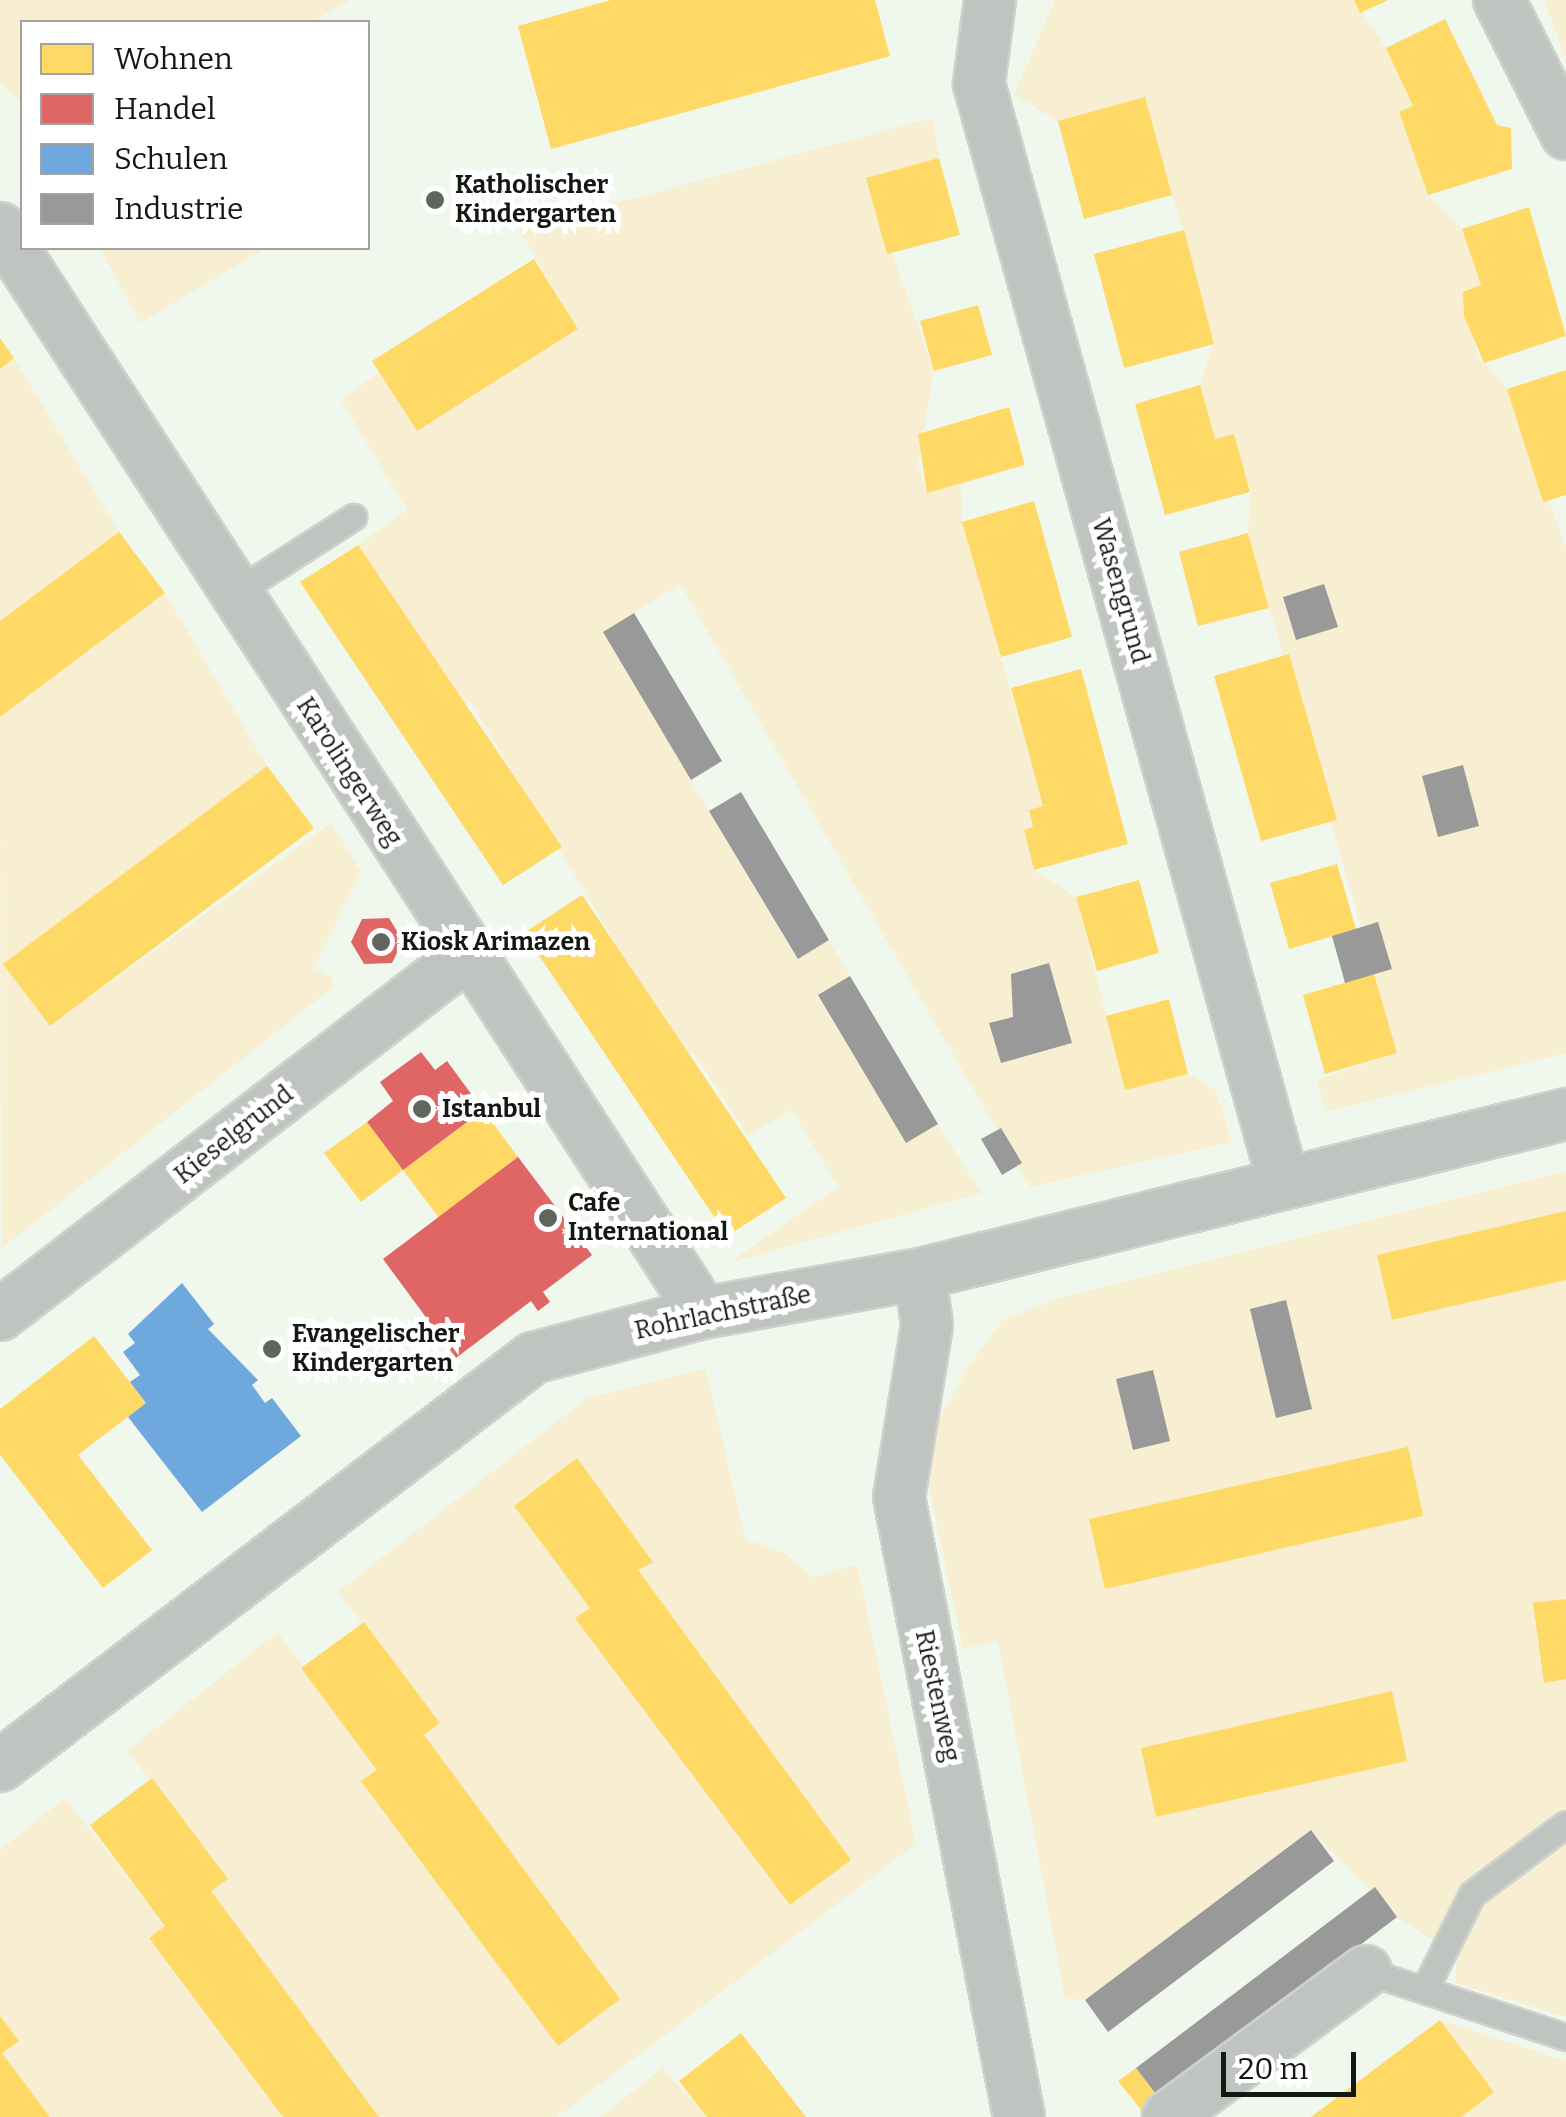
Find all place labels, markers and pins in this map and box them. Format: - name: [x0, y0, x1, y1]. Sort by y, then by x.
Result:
- place label: Katholischer Kindergarten: [455, 171, 616, 230]
- marker: Katholischer Kindergarten: [424, 189, 446, 211]
- place label: Kiosk Arimazen: [401, 927, 590, 957]
- marker: Kiosk Arimazen: [370, 931, 392, 953]
- place label: Istanbul: [442, 1094, 541, 1124]
- marker: Istanbul: [411, 1098, 433, 1120]
- place label: Cafe International: [568, 1189, 728, 1248]
- marker: Cafe International: [537, 1207, 559, 1229]
- place label: Evangelischer Kindergarten: [292, 1320, 459, 1379]
- marker: Evangelischer Kindergarten: [261, 1338, 283, 1360]

